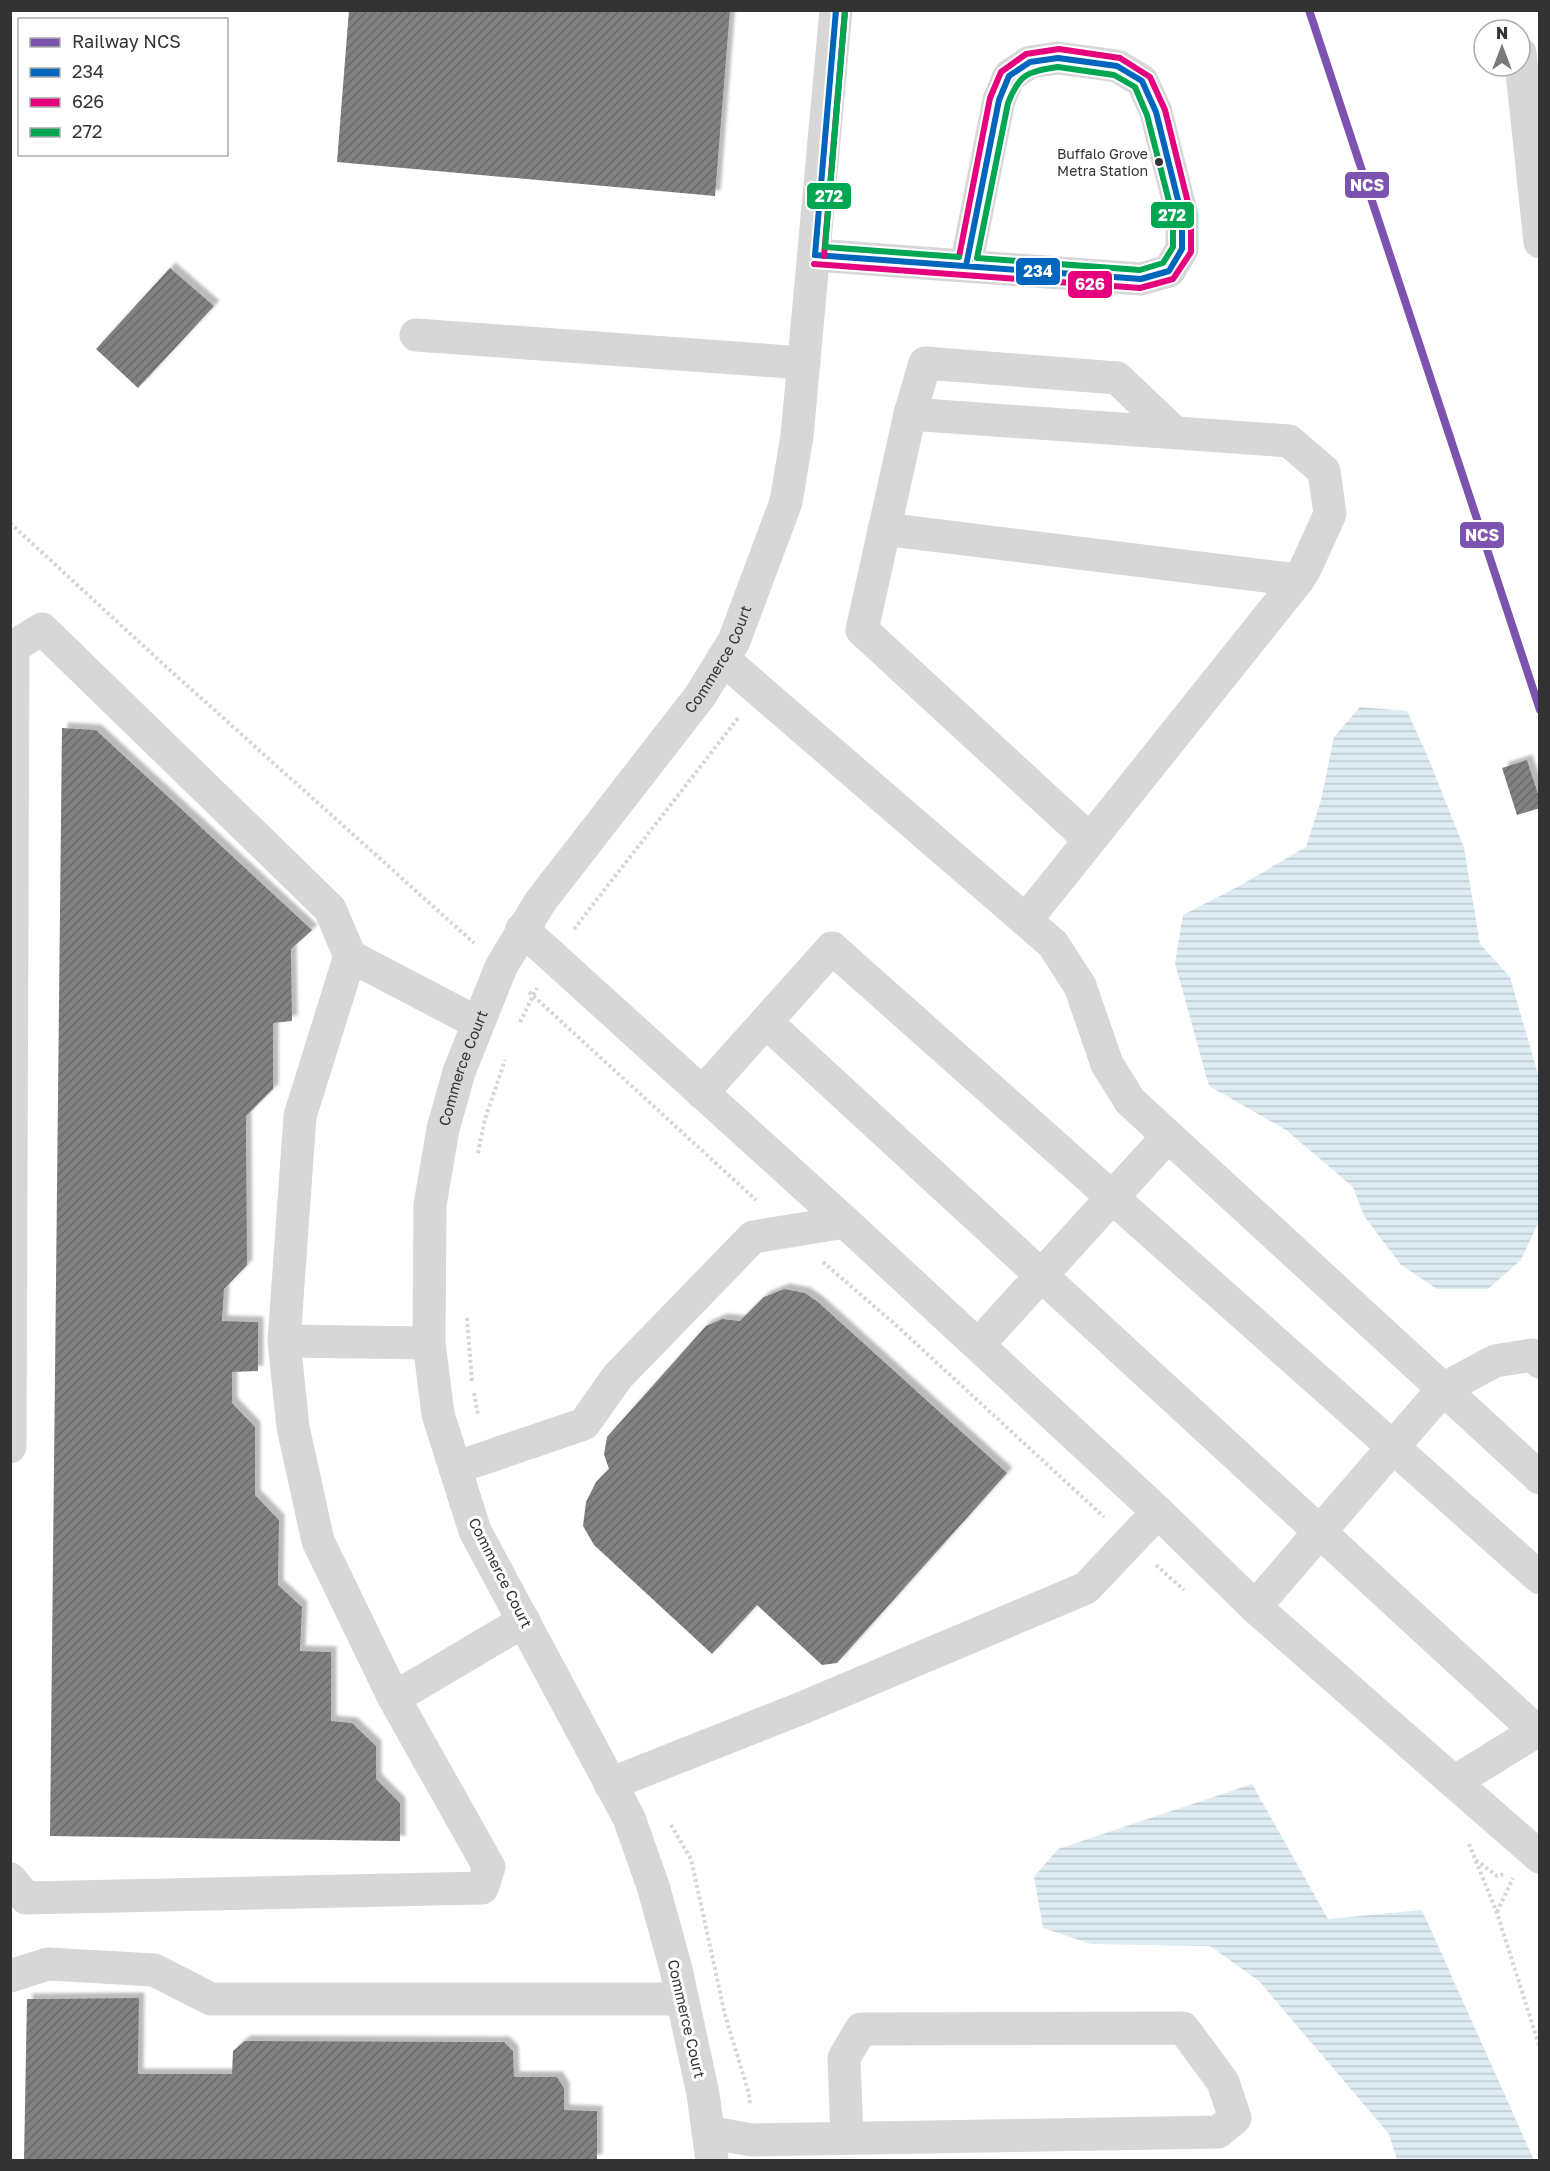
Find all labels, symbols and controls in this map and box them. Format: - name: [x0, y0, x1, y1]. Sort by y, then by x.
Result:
- legend: [18, 18, 228, 156]
- north arrow: [1472, 18, 1532, 78]
- text: N: [1496, 23, 1508, 43]
- text: Railway NCS: [72, 30, 181, 52]
- text: 234: [72, 60, 104, 82]
- text: 626: [72, 90, 104, 112]
- text: 272: [72, 120, 102, 142]
- place label: Buffalo Grove Metra Station: [1057, 145, 1148, 179]
- marker: Buffalo Grove Metra Station: [1153, 156, 1165, 168]
- line badge: NCS: [1344, 171, 1390, 199]
- text: NCS: [1350, 175, 1384, 195]
- line badge: 272: [806, 182, 852, 210]
- text: 272: [815, 186, 843, 206]
- line badge: 272: [1150, 201, 1195, 229]
- text: 272: [1158, 205, 1186, 225]
- line badge: 234: [1015, 257, 1061, 286]
- text: 234: [1023, 261, 1053, 281]
- line badge: 626: [1067, 270, 1113, 299]
- text: 626: [1075, 274, 1105, 294]
- line badge: NCS: [1459, 521, 1505, 549]
- text: NCS: [1465, 525, 1499, 545]
- street label: Commerce Court: [680, 603, 755, 716]
- street label: Commerce Court: [434, 1007, 491, 1128]
- street label: Commerce Court: [465, 1514, 536, 1631]
- street label: Commerce Court: [665, 1958, 709, 2080]

